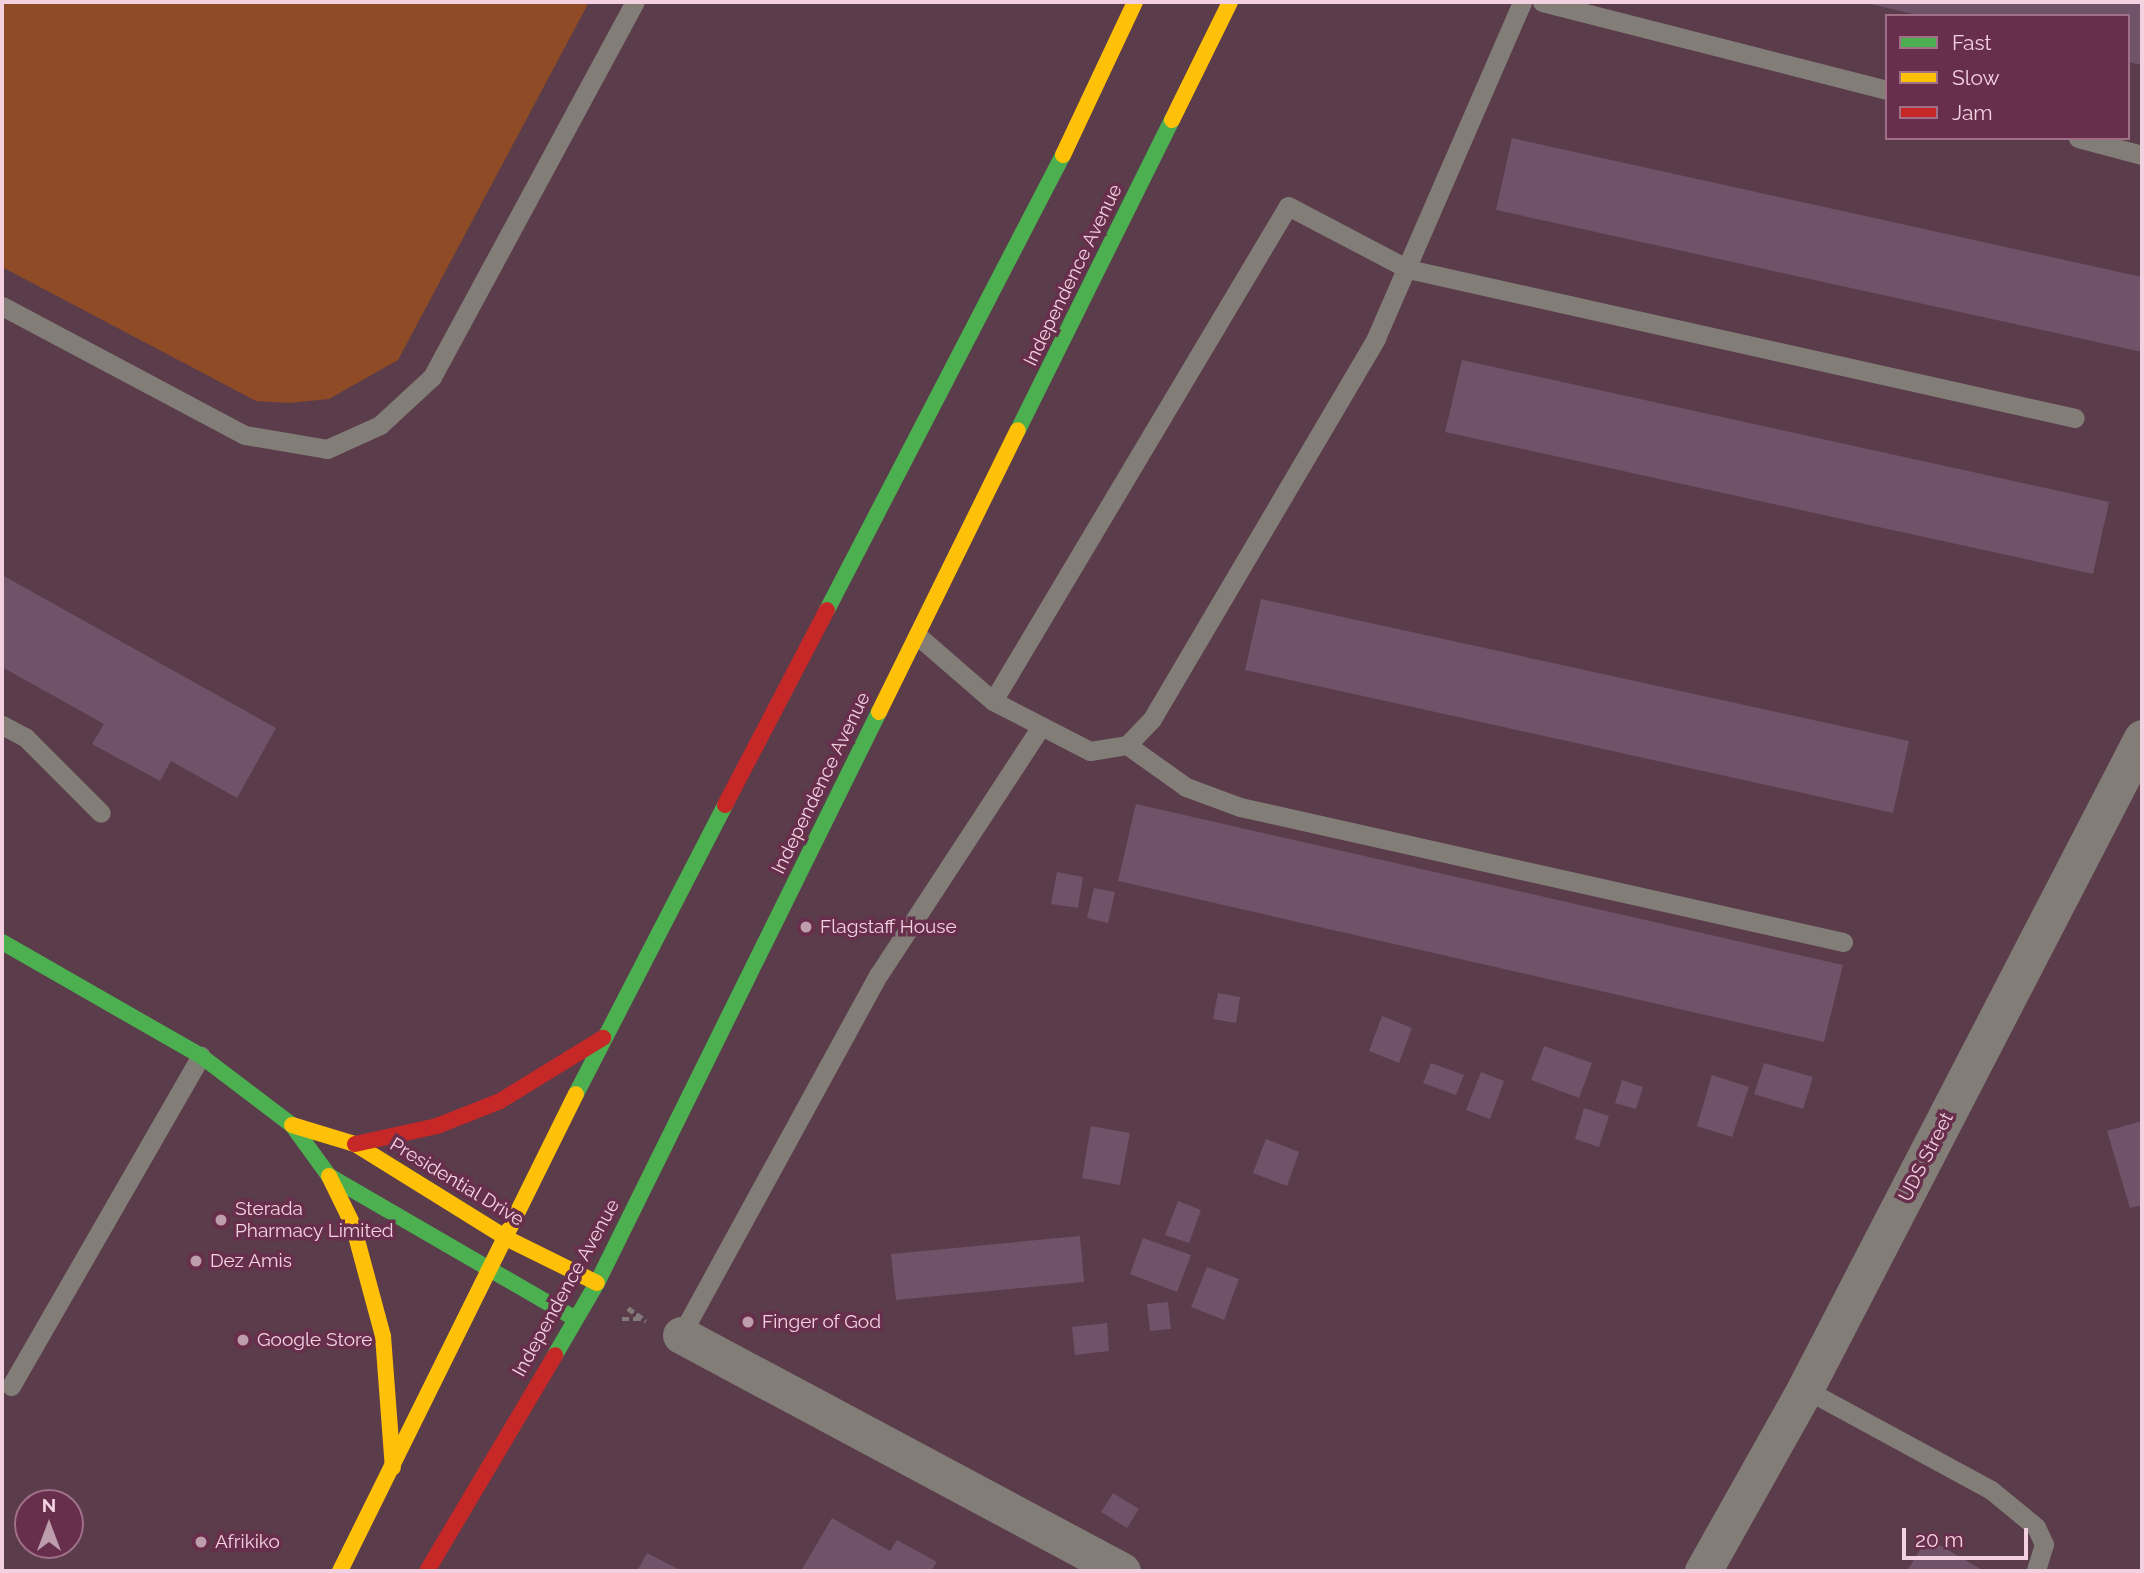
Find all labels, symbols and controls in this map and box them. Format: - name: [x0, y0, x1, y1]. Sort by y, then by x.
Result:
- legend: [1885, 14, 2130, 140]
- text: Fast: [1952, 30, 1992, 55]
- text: Slow: [1952, 65, 2000, 90]
- text: Jam: [1952, 100, 1993, 125]
- street label: Independence Avenue: [1019, 180, 1127, 370]
- street label: Independence Avenue: [767, 688, 875, 878]
- place label: Flagstaff House: [820, 916, 957, 938]
- marker: Flagstaff House: [798, 919, 814, 935]
- street label: UDS Street: [1894, 1109, 1958, 1205]
- street label: Presidential Drive: [386, 1133, 528, 1231]
- street label: Independence Avenue: [508, 1195, 624, 1381]
- place label: Sterada Pharmacy Limited: [235, 1198, 394, 1242]
- marker: Sterada Pharmacy Limited: [213, 1212, 229, 1228]
- place label: Dez Amis: [210, 1250, 292, 1272]
- marker: Dez Amis: [188, 1253, 204, 1269]
- place label: Finger of God: [762, 1311, 882, 1333]
- marker: Finger of God: [740, 1314, 756, 1330]
- place label: Google Store: [257, 1329, 373, 1351]
- marker: Google Store: [235, 1332, 251, 1348]
- north arrow: [14, 1489, 84, 1559]
- text: N: [42, 1494, 56, 1516]
- scale bar: [1906, 1514, 2032, 1558]
- text: 20 m: [1915, 1527, 1963, 1552]
- place label: Afrikiko: [215, 1531, 280, 1553]
- marker: Afrikiko: [193, 1534, 209, 1550]

